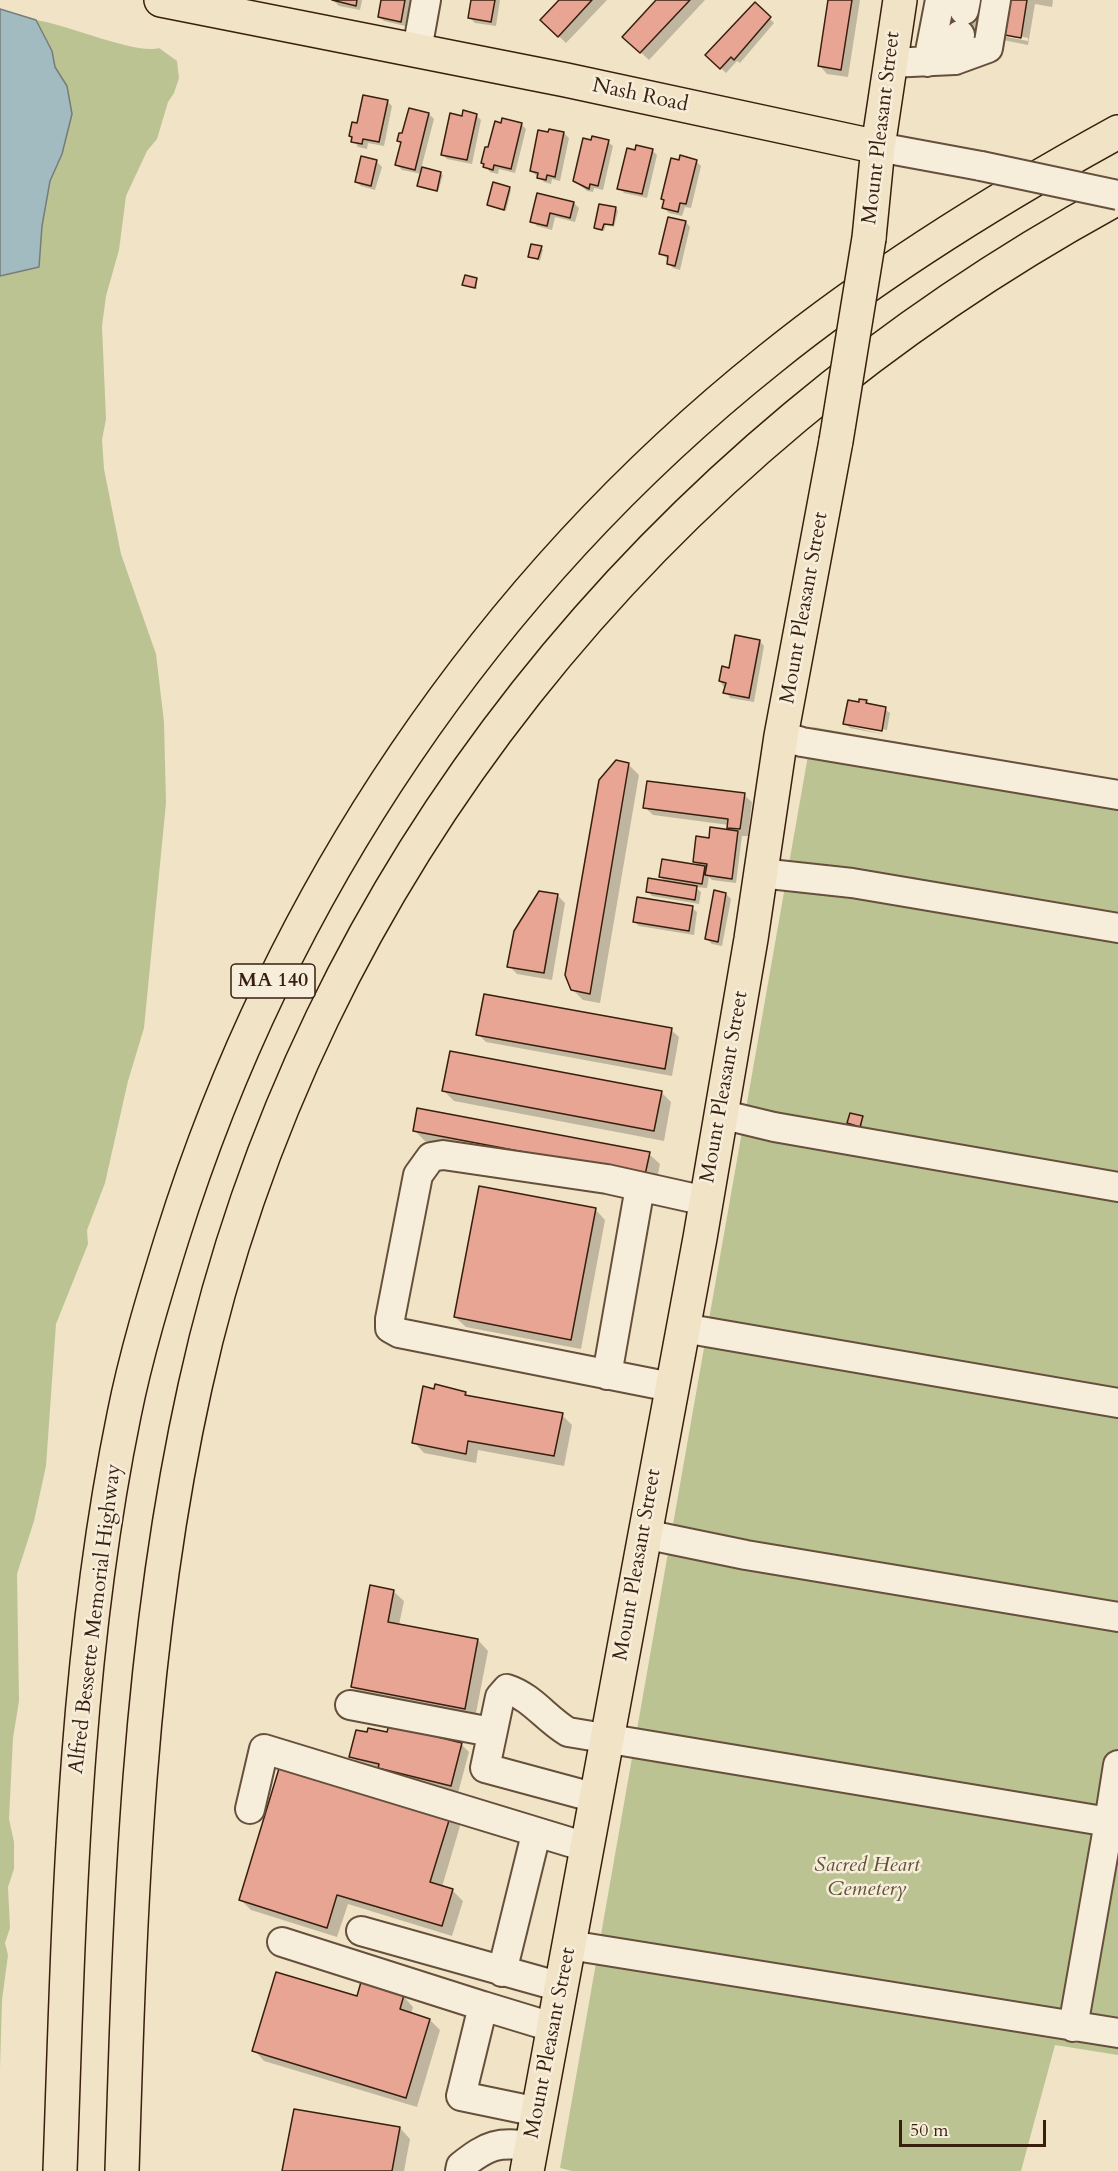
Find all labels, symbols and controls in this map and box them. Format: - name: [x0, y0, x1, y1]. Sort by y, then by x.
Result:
- street label: Mount Pleasant Street: [858, 30, 906, 226]
- street label: Nash Road: [590, 74, 690, 118]
- street label: Mount Pleasant Street: [776, 510, 834, 706]
- road number: MA 140: [231, 964, 315, 998]
- street label: Mount Pleasant Street: [696, 989, 754, 1185]
- street label: Alfred Bessette Memorial Highway: [64, 1462, 128, 1776]
- street label: Mount Pleasant Street: [609, 1467, 667, 1663]
- park label: Sacred Heart Cemetery: [814, 1853, 920, 1903]
- street label: Mount Pleasant Street: [520, 1945, 582, 2141]
- scale bar: [902, 2108, 1049, 2146]
- text: 50 m: [910, 2118, 949, 2143]

